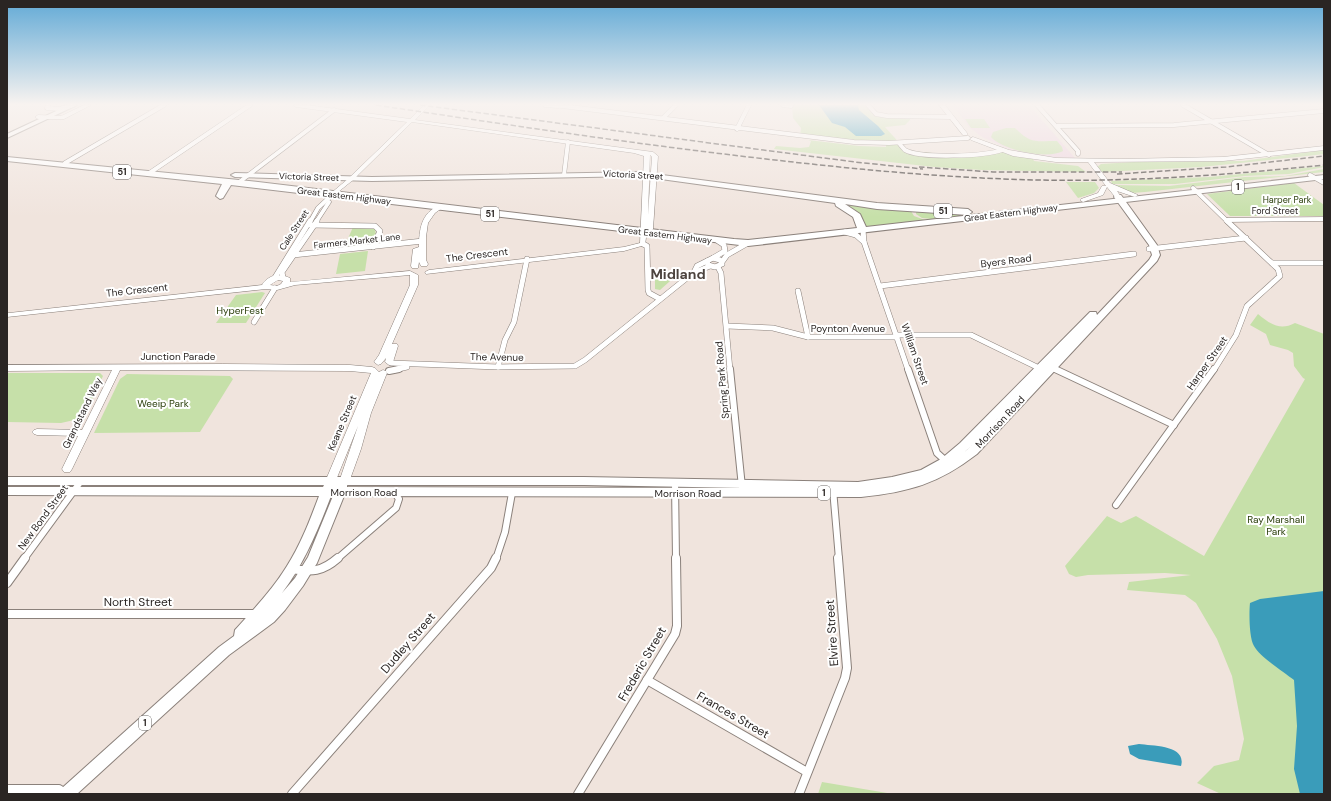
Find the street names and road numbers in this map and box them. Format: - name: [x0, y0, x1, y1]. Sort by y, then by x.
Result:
- road number: 51: [113, 165, 131, 179]
- street label: Victoria Street: [603, 167, 664, 183]
- street label: Victoria Street: [279, 170, 340, 184]
- road number: 1: [1232, 180, 1244, 194]
- street label: Great Eastern Highway: [296, 184, 392, 208]
- street label: Great Eastern Highway: [963, 201, 1059, 225]
- road number: 51: [934, 204, 952, 218]
- street label: Ford Street: [1252, 205, 1299, 217]
- street label: Cale Street: [276, 207, 312, 253]
- road number: 51: [481, 207, 499, 221]
- street label: Great Eastern Highway: [617, 223, 713, 247]
- street label: Farmers Market Lane: [313, 230, 401, 252]
- street label: The Crescent: [445, 245, 509, 265]
- street label: Byers Road: [980, 251, 1032, 271]
- street label: The Crescent: [105, 280, 169, 300]
- street label: William Street: [898, 321, 932, 387]
- street label: Poynton Avenue: [811, 322, 886, 335]
- street label: Harper Street: [1184, 334, 1230, 392]
- street label: Spring Park Road: [712, 341, 732, 419]
- street label: Junction Parade: [141, 350, 216, 363]
- street label: The Avenue: [470, 350, 524, 364]
- street label: Grandstand Way: [59, 375, 105, 451]
- street label: Keane Street: [324, 393, 360, 453]
- street label: Morrison Road: [972, 393, 1028, 451]
- street label: New Bond Street: [15, 482, 71, 552]
- street label: Morrison Road: [331, 486, 397, 499]
- road number: 1: [818, 486, 830, 500]
- street label: Morrison Road: [655, 487, 721, 500]
- street label: North Street: [104, 594, 173, 610]
- street label: Elvire Street: [822, 599, 842, 667]
- street label: Dudley Street: [377, 609, 439, 677]
- street label: Frederic Street: [614, 624, 670, 704]
- street label: Frances Street: [694, 688, 772, 742]
- road number: 1: [139, 716, 151, 730]

